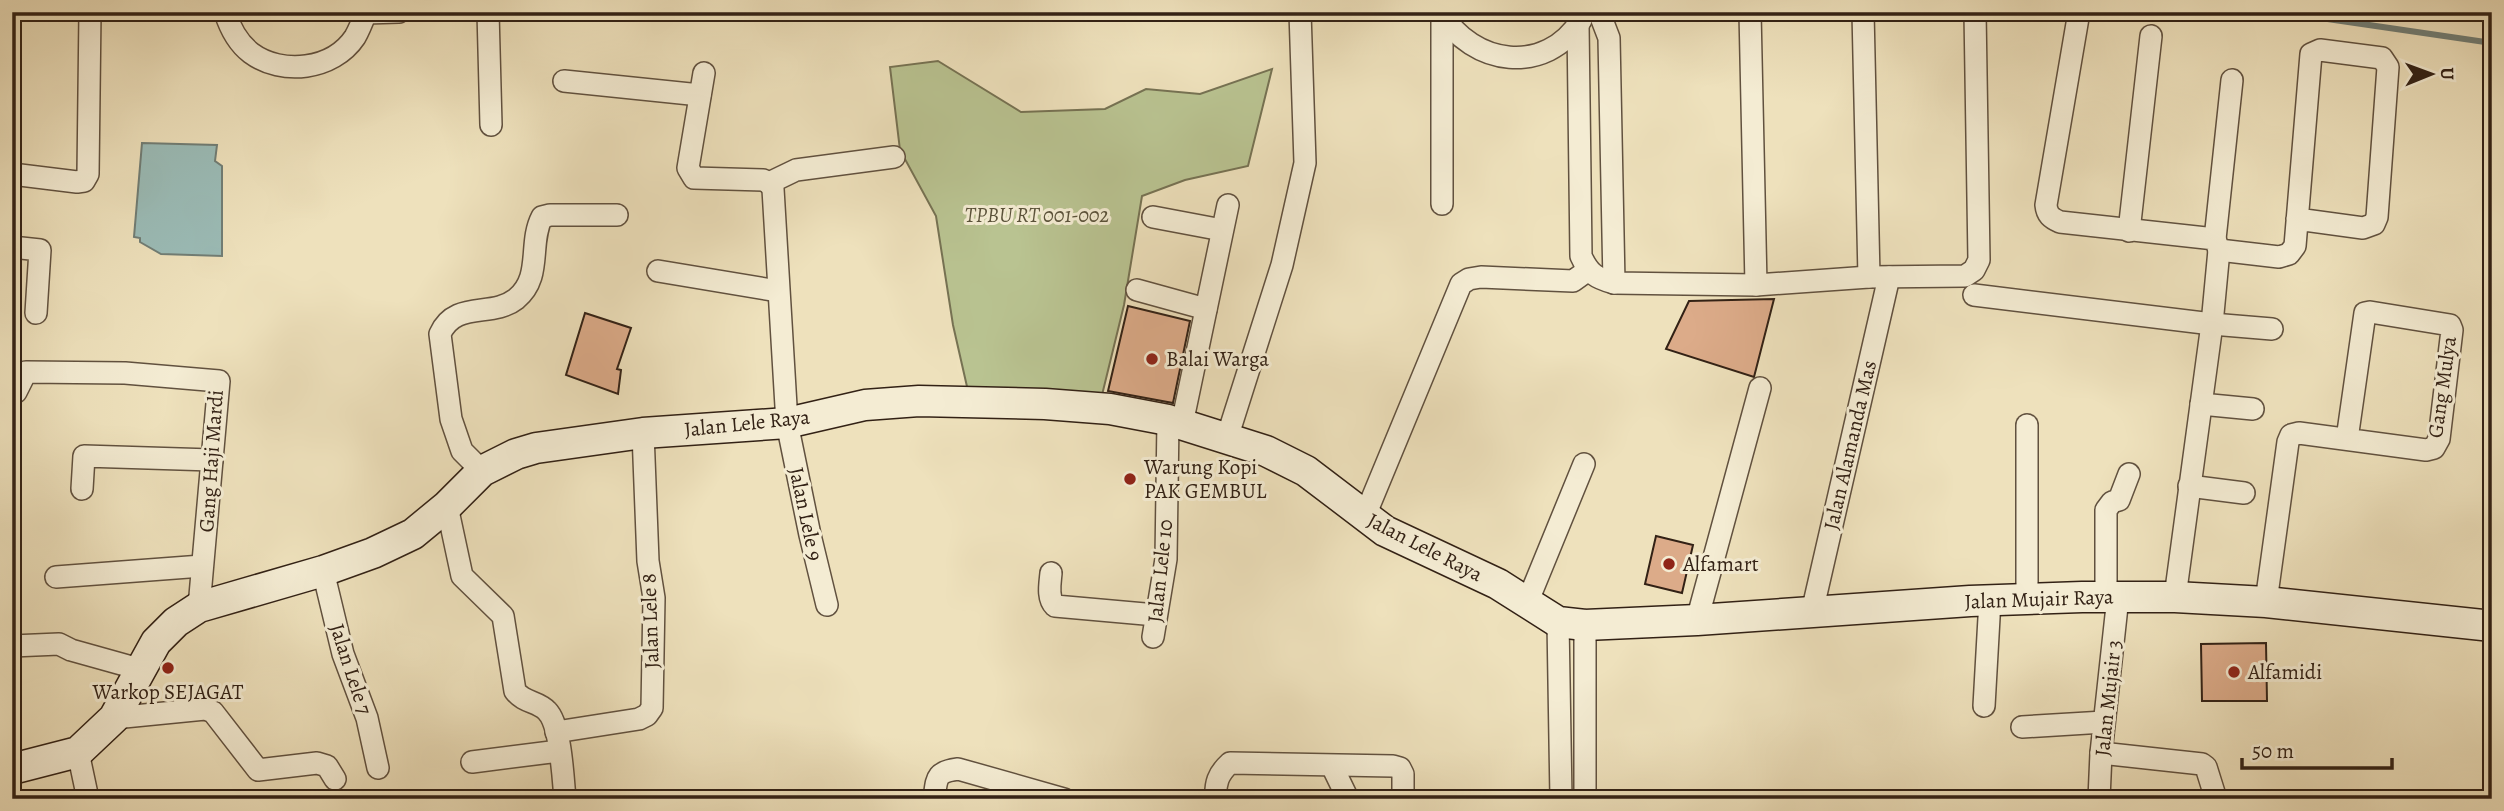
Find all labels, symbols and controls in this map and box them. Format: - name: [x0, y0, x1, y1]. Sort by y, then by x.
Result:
- north arrow: [2396, 38, 2466, 108]
- text: U: [2434, 67, 2460, 81]
- park label: TPBU RT 001-002: [965, 201, 1109, 229]
- street label: Gang Mulya: [2421, 334, 2463, 440]
- place label: Balai Warga: [1166, 345, 1269, 373]
- marker: Balai Warga: [1144, 351, 1160, 367]
- street label: Jalan Alamanda Mas: [1817, 357, 1883, 533]
- street label: Gang Haji Mardi: [192, 389, 230, 533]
- street label: Jalan Lele Raya: [683, 402, 811, 444]
- place label: Warung Kopi PAK GEMBUL: [1143, 453, 1267, 505]
- street label: Jalan Lele 9: [782, 465, 830, 563]
- marker: Warung Kopi PAK GEMBUL: [1122, 471, 1138, 487]
- street label: Jalan Lele Raya: [1363, 506, 1488, 588]
- street label: Jalan Lele 10: [1141, 518, 1179, 624]
- place label: Alfamart: [1682, 550, 1759, 578]
- marker: Alfamart: [1661, 556, 1677, 572]
- street label: Jalan Lele 8: [634, 573, 666, 669]
- street label: Jalan Mujair Raya: [1964, 582, 2114, 616]
- street label: Jalan Lele 7: [323, 620, 379, 718]
- street label: Jalan Mujair 3: [2088, 638, 2128, 758]
- place label: Alfamidi: [2247, 658, 2322, 686]
- marker: Warkop SEJAGAT: [160, 660, 176, 676]
- marker: Alfamidi: [2226, 664, 2242, 680]
- place label: Warkop SEJAGAT: [92, 678, 244, 706]
- scale bar: [2242, 727, 2392, 771]
- text: 50 m: [2252, 737, 2294, 765]

